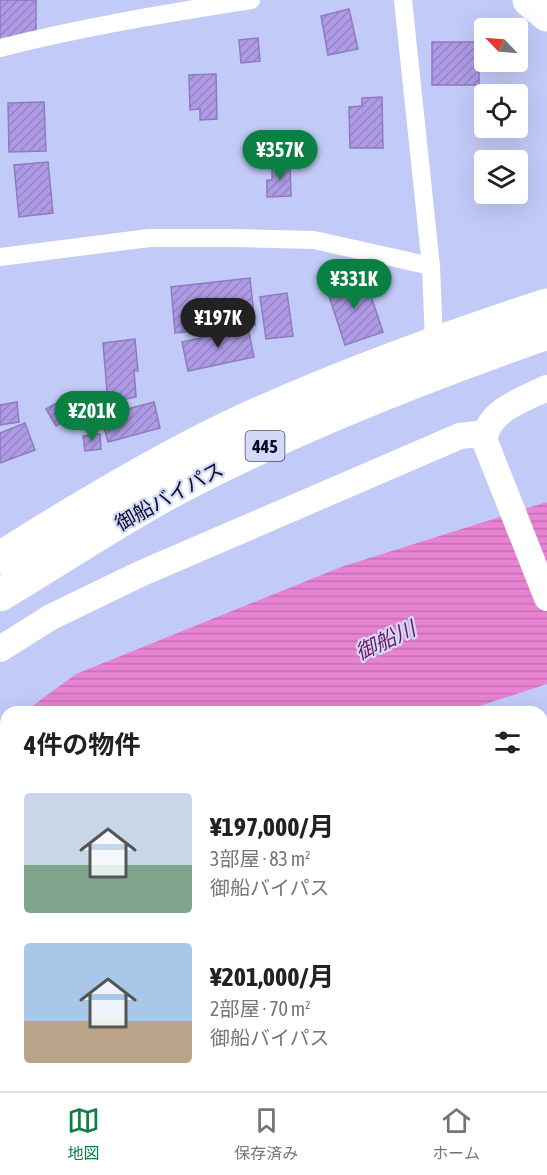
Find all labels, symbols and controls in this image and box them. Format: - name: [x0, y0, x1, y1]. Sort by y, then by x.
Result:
- north arrow: [474, 18, 528, 72]
- map controls: [474, 18, 528, 204]
- button: locate: [474, 84, 528, 138]
- pin: ¥357K: [238, 130, 322, 181]
- text: ¥357K: [257, 138, 303, 161]
- button: layers: [474, 150, 528, 204]
- pin: ¥331K: [312, 259, 396, 310]
- text: ¥331K: [331, 267, 377, 290]
- pin: ¥197K: [176, 298, 260, 349]
- text: ¥197K: [195, 306, 241, 329]
- pin: ¥201K: [50, 391, 134, 442]
- text: ¥201K: [69, 399, 115, 422]
- road number: 445: [246, 431, 284, 461]
- street label: 御船バイパス: [111, 457, 227, 535]
- water label: 御船川: [351, 615, 420, 664]
- icon: filters: [491, 726, 524, 759]
- text: 4件の物件: [24, 730, 140, 760]
- text: ¥197,000/月: [210, 812, 334, 842]
- icon: home: [72, 817, 144, 889]
- text: 3部屋 · 83 m²: [210, 847, 311, 870]
- text: 御船バイパス: [210, 876, 330, 899]
- text: ¥201,000/月: [210, 962, 334, 992]
- icon: home: [72, 967, 144, 1039]
- text: 2部屋 · 70 m²: [210, 997, 311, 1020]
- text: 御船バイパス: [210, 1026, 330, 1049]
- tab: 地図: [67, 1104, 100, 1164]
- tab: 保存済み: [234, 1104, 298, 1164]
- tab: ホーム: [432, 1104, 480, 1164]

